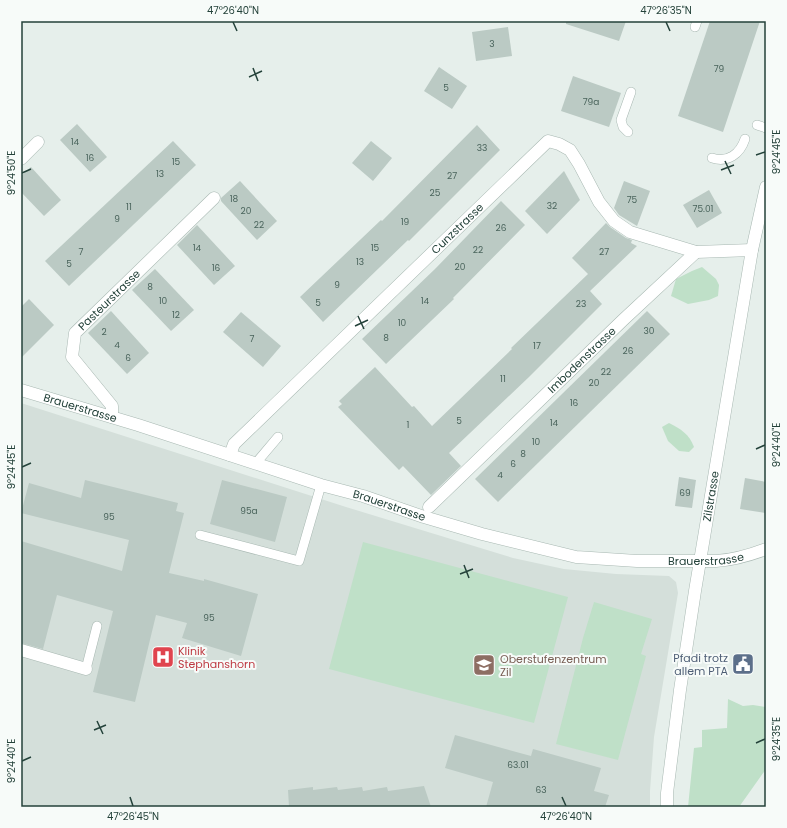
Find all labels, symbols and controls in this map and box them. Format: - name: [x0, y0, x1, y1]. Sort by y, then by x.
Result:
- text: 47°26'40"N: [207, 3, 259, 18]
- text: 47°26'35"N: [640, 3, 692, 18]
- house number: 3: [489, 38, 495, 50]
- house number: 79: [714, 63, 725, 75]
- house number: 5: [443, 82, 449, 94]
- house number: 79a: [583, 96, 599, 108]
- text: 9°24'45"E: [769, 130, 784, 174]
- house number: 14: [71, 136, 80, 148]
- house number: 33: [477, 142, 487, 154]
- text: 9°24'50"E: [4, 151, 19, 195]
- house number: 16: [86, 152, 95, 164]
- house number: 15: [172, 156, 181, 168]
- house number: 13: [156, 168, 164, 180]
- house number: 27: [447, 170, 457, 182]
- house number: 25: [430, 187, 441, 199]
- house number: 18: [230, 193, 239, 205]
- house number: 75: [627, 194, 638, 206]
- street label: Cunzstrasse: [428, 199, 487, 258]
- house number: 32: [547, 200, 557, 212]
- house number: 11: [126, 201, 132, 213]
- house number: 75.01: [693, 203, 714, 215]
- house number: 20: [241, 205, 252, 217]
- house number: 9: [114, 213, 120, 225]
- house number: 19: [401, 216, 410, 228]
- house number: 22: [254, 219, 264, 231]
- house number: 26: [496, 222, 507, 234]
- house number: 14: [193, 242, 202, 254]
- house number: 15: [371, 242, 380, 254]
- house number: 22: [473, 244, 483, 256]
- house number: 7: [79, 246, 84, 258]
- house number: 27: [599, 246, 609, 258]
- house number: 13: [356, 256, 364, 268]
- house number: 5: [66, 258, 72, 270]
- house number: 20: [455, 261, 466, 273]
- house number: 16: [212, 262, 221, 274]
- street label: Pasteurstrasse: [74, 266, 144, 334]
- house number: 9: [334, 279, 340, 291]
- house number: 8: [147, 281, 153, 293]
- house number: 10: [159, 295, 168, 307]
- house number: 14: [421, 295, 430, 307]
- house number: 5: [315, 297, 321, 309]
- house number: 23: [576, 298, 586, 310]
- house number: 12: [172, 309, 180, 321]
- house number: 10: [398, 317, 407, 329]
- street label: Imbodenstrasse: [544, 323, 620, 397]
- house number: 30: [644, 325, 655, 337]
- house number: 2: [101, 326, 107, 338]
- house number: 8: [383, 332, 389, 344]
- house number: 7: [250, 333, 255, 345]
- house number: 4: [114, 339, 120, 351]
- house number: 17: [533, 340, 541, 352]
- house number: 26: [623, 345, 634, 357]
- house number: 6: [125, 352, 131, 364]
- house number: 22: [601, 366, 611, 378]
- house number: 11: [500, 373, 506, 385]
- house number: 20: [589, 377, 600, 389]
- street label: Brauerstrasse: [42, 389, 119, 426]
- house number: 16: [570, 397, 579, 409]
- house number: 5: [456, 415, 462, 427]
- house number: 14: [550, 417, 559, 429]
- house number: 1: [407, 419, 410, 431]
- text: 9°24'40"E: [769, 423, 784, 467]
- house number: 10: [532, 436, 541, 448]
- text: 9°24'45"E: [4, 445, 19, 489]
- house number: 8: [520, 448, 526, 460]
- house number: 6: [510, 458, 516, 470]
- house number: 4: [497, 469, 503, 481]
- street label: Zilstrasse: [699, 470, 723, 523]
- street label: Brauerstrasse: [351, 486, 428, 525]
- house number: 69: [679, 487, 691, 499]
- house number: 95a: [240, 505, 258, 517]
- house number: 95: [103, 511, 115, 523]
- street label: Brauerstrasse: [668, 549, 746, 569]
- house number: 95: [203, 612, 215, 624]
- place label: Klinik Stephanshorn: [178, 643, 255, 672]
- hospital icon: Klinik Stephanshorn: [150, 644, 176, 670]
- place label: Pfadi trotz allem PTA: [673, 650, 729, 679]
- place label: Oberstufenzentrum Zil: [500, 651, 607, 680]
- public building icon: Pfadi trotz allem PTA: [730, 651, 756, 677]
- school or university icon: Oberstufenzentrum Zil: [471, 652, 497, 678]
- text: 9°24'35"E: [769, 717, 784, 761]
- text: 9°24'40"E: [4, 739, 19, 783]
- house number: 63.01: [507, 759, 529, 771]
- house number: 63: [535, 784, 547, 796]
- text: 47°26'45"N: [107, 809, 159, 824]
- text: 47°26'40"N: [540, 809, 592, 824]

